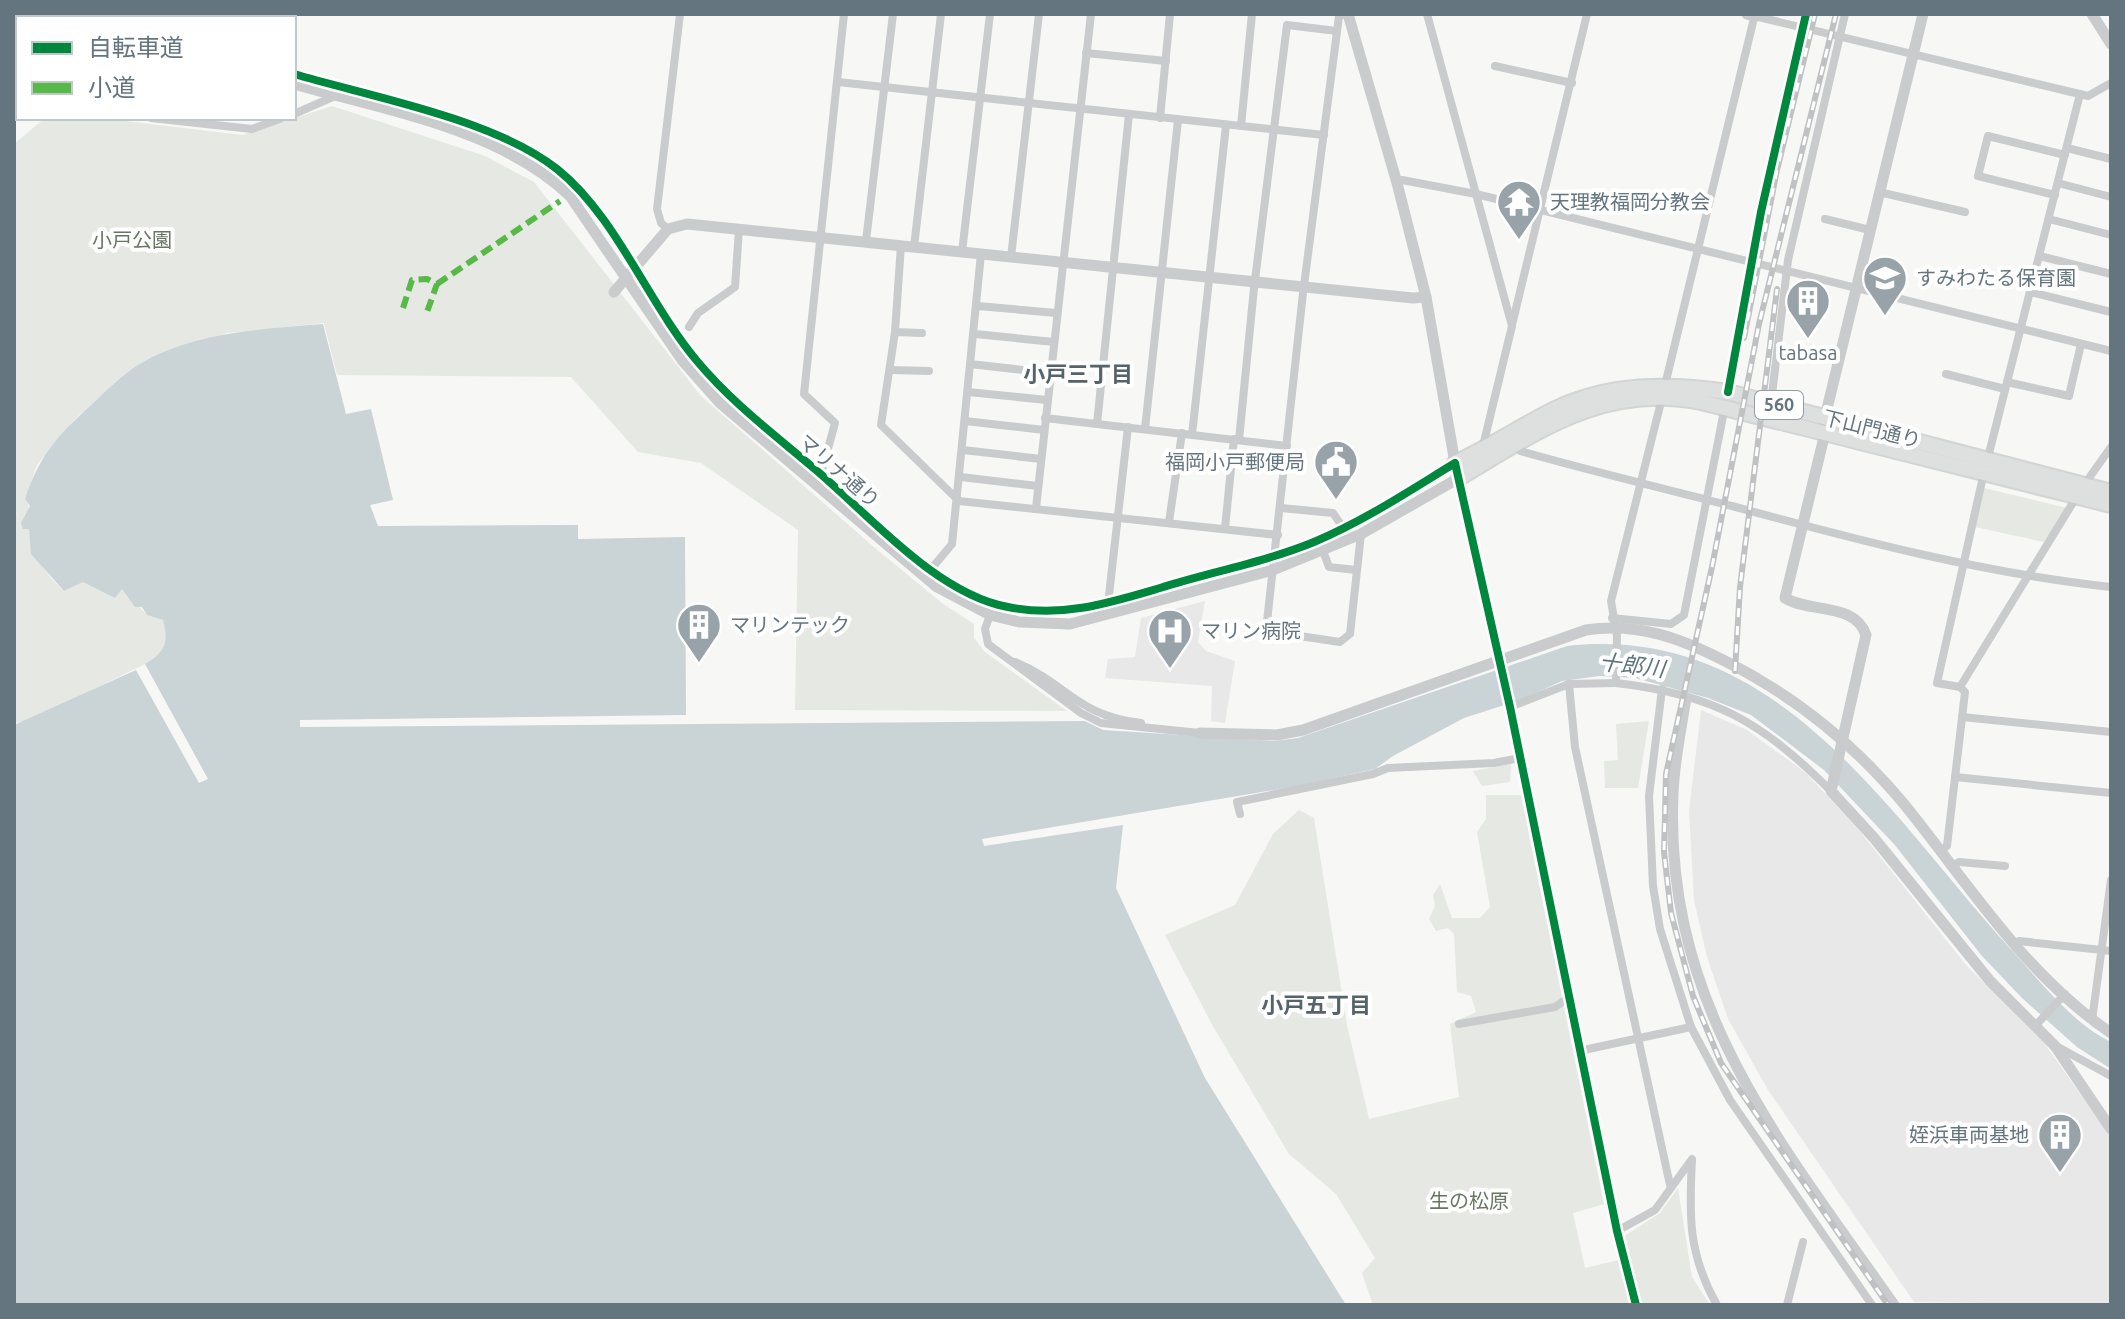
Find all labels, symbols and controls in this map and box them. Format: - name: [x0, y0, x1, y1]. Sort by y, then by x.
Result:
- legend: [16, 16, 296, 120]
- text: 自転車道: [88, 34, 184, 61]
- text: 小道: [88, 74, 136, 101]
- temple icon: 天理教福岡分教会: [1495, 178, 1543, 241]
- place label: 天理教福岡分教会: [1550, 190, 1710, 213]
- park label: 小戸公園: [92, 228, 172, 251]
- school or university icon: すみわたる保育園: [1861, 254, 1909, 317]
- place label: すみわたる保育園: [1916, 266, 2076, 289]
- building icon: tabasa: [1784, 277, 1832, 340]
- place label: tabasa: [1778, 341, 1838, 364]
- district label: 小戸三丁目: [1023, 361, 1133, 386]
- road number: 560: [1755, 391, 1803, 419]
- street label: 下山門通り: [1821, 405, 1923, 452]
- street label: マリナ通り: [794, 429, 885, 512]
- public building icon: 福岡小戸郵便局: [1312, 438, 1360, 501]
- place label: 福岡小戸郵便局: [1165, 450, 1305, 473]
- building icon: マリンテック: [675, 601, 723, 664]
- hospital icon: マリン病院: [1146, 607, 1194, 670]
- place label: マリンテック: [730, 613, 850, 636]
- place label: マリン病院: [1201, 619, 1301, 642]
- water label: 十郎川: [1598, 648, 1668, 681]
- district label: 小戸五丁目: [1261, 992, 1371, 1017]
- building icon: 姪浜車両基地: [2036, 1111, 2084, 1174]
- place label: 姪浜車両基地: [1909, 1123, 2029, 1146]
- park label: 生の松原: [1429, 1189, 1509, 1212]

